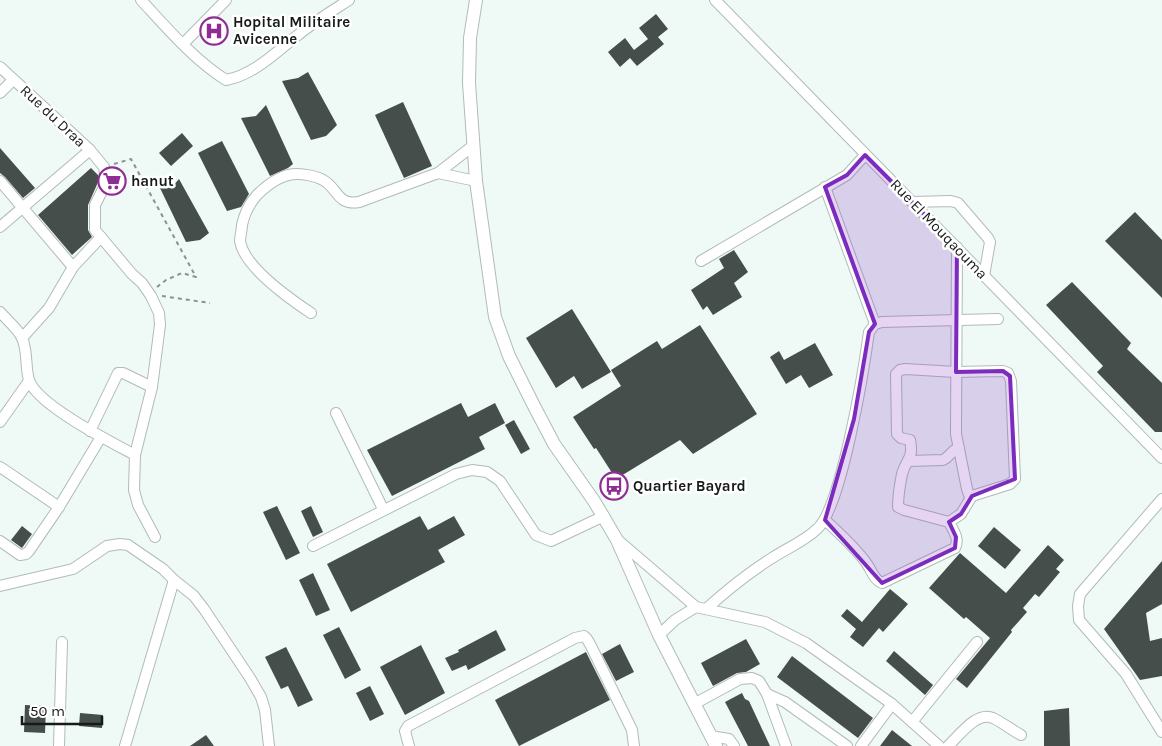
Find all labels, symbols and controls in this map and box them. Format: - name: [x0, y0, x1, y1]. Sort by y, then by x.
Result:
- place label: Hopital Militaire Avicenne: [233, 13, 350, 48]
- hospital icon: Hopital Militaire Avicenne: [199, 16, 229, 46]
- street label: Rue du Draa: [17, 81, 89, 151]
- supermarket icon: hanut: [97, 166, 127, 196]
- place label: hanut: [131, 172, 174, 190]
- street label: Rue El Mouqaouma: [887, 175, 991, 283]
- bus stop icon: Quartier Bayard: [599, 471, 629, 501]
- place label: Quartier Bayard: [633, 477, 746, 495]
- scale bar: [22, 694, 102, 726]
- text: 50 m: [30, 702, 65, 720]

